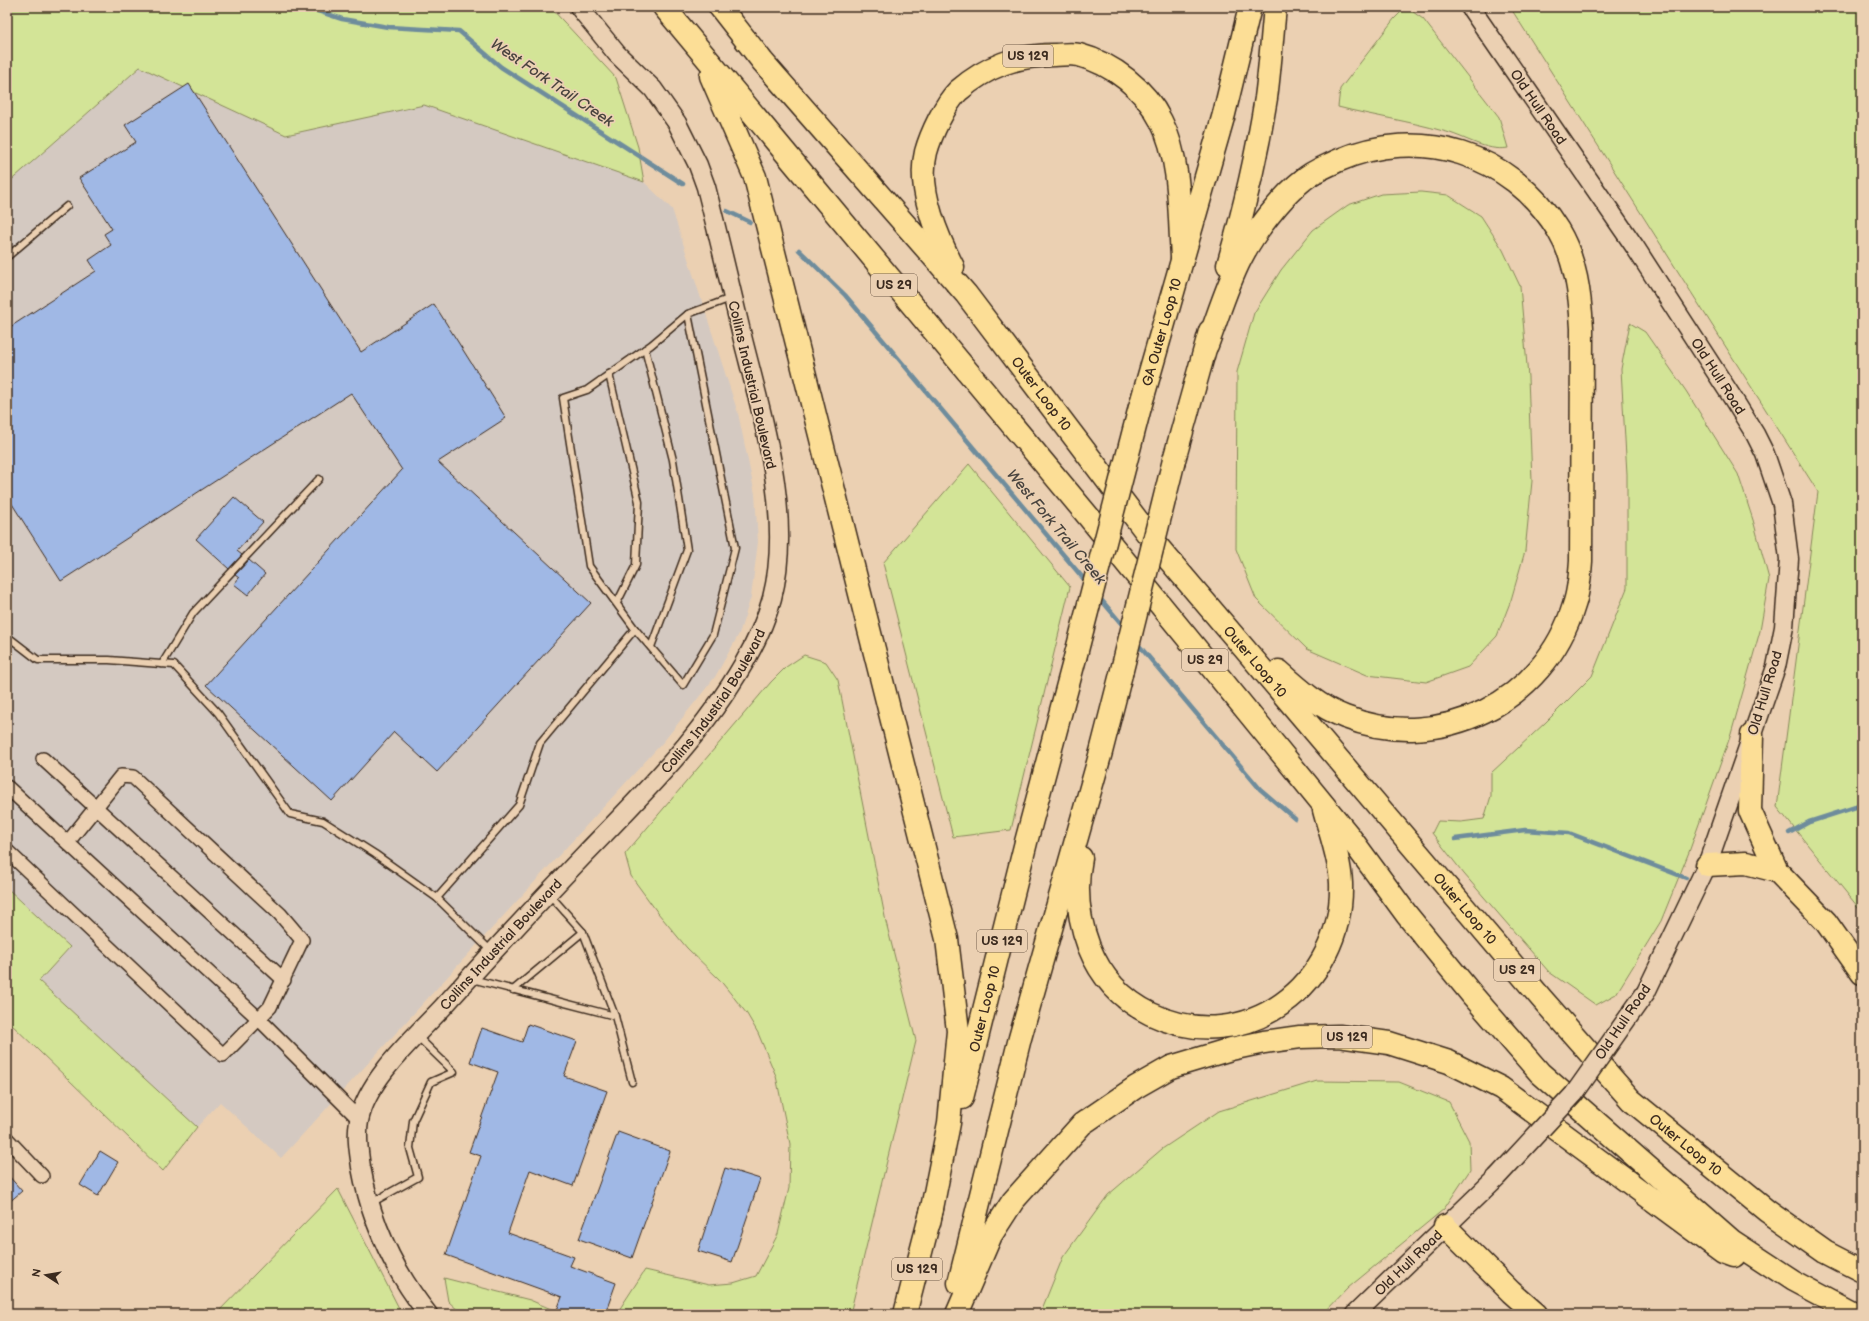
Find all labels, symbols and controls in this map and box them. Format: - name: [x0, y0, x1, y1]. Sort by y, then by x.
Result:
- water label: West Fork Trail Creek: [487, 35, 618, 132]
- road number: US 129: [1003, 45, 1053, 67]
- street label: Old Hull Road: [1507, 66, 1570, 148]
- road number: US 29: [871, 274, 917, 296]
- street label: GA Outer Loop 10: [1138, 276, 1185, 388]
- street label: Collins Industrial Boulevard: [724, 299, 780, 471]
- street label: Old Hull Road: [1688, 335, 1749, 418]
- street label: Outer Loop 10: [1008, 353, 1075, 434]
- water label: West Fork Trail Creek: [1002, 465, 1110, 589]
- street label: Outer Loop 10: [1220, 622, 1291, 701]
- street label: Collins Industrial Boulevard: [657, 626, 769, 777]
- road number: US 29: [1182, 649, 1228, 671]
- street label: Old Hull Road: [1744, 649, 1786, 737]
- street label: Outer Loop 10: [1430, 869, 1500, 948]
- street label: Collins Industrial Boulevard: [436, 875, 565, 1014]
- road number: US 129: [977, 930, 1027, 952]
- road number: US 29: [1494, 959, 1540, 981]
- street label: Outer Loop 10: [965, 964, 1003, 1054]
- street label: Old Hull Road: [1592, 981, 1654, 1063]
- road number: US 129: [1322, 1026, 1372, 1048]
- street label: Outer Loop 10: [1646, 1110, 1725, 1179]
- street label: Old Hull Road: [1371, 1226, 1446, 1299]
- north arrow: [26, 1255, 66, 1295]
- road number: US 129: [892, 1258, 942, 1280]
- text: N: [29, 1268, 44, 1278]

